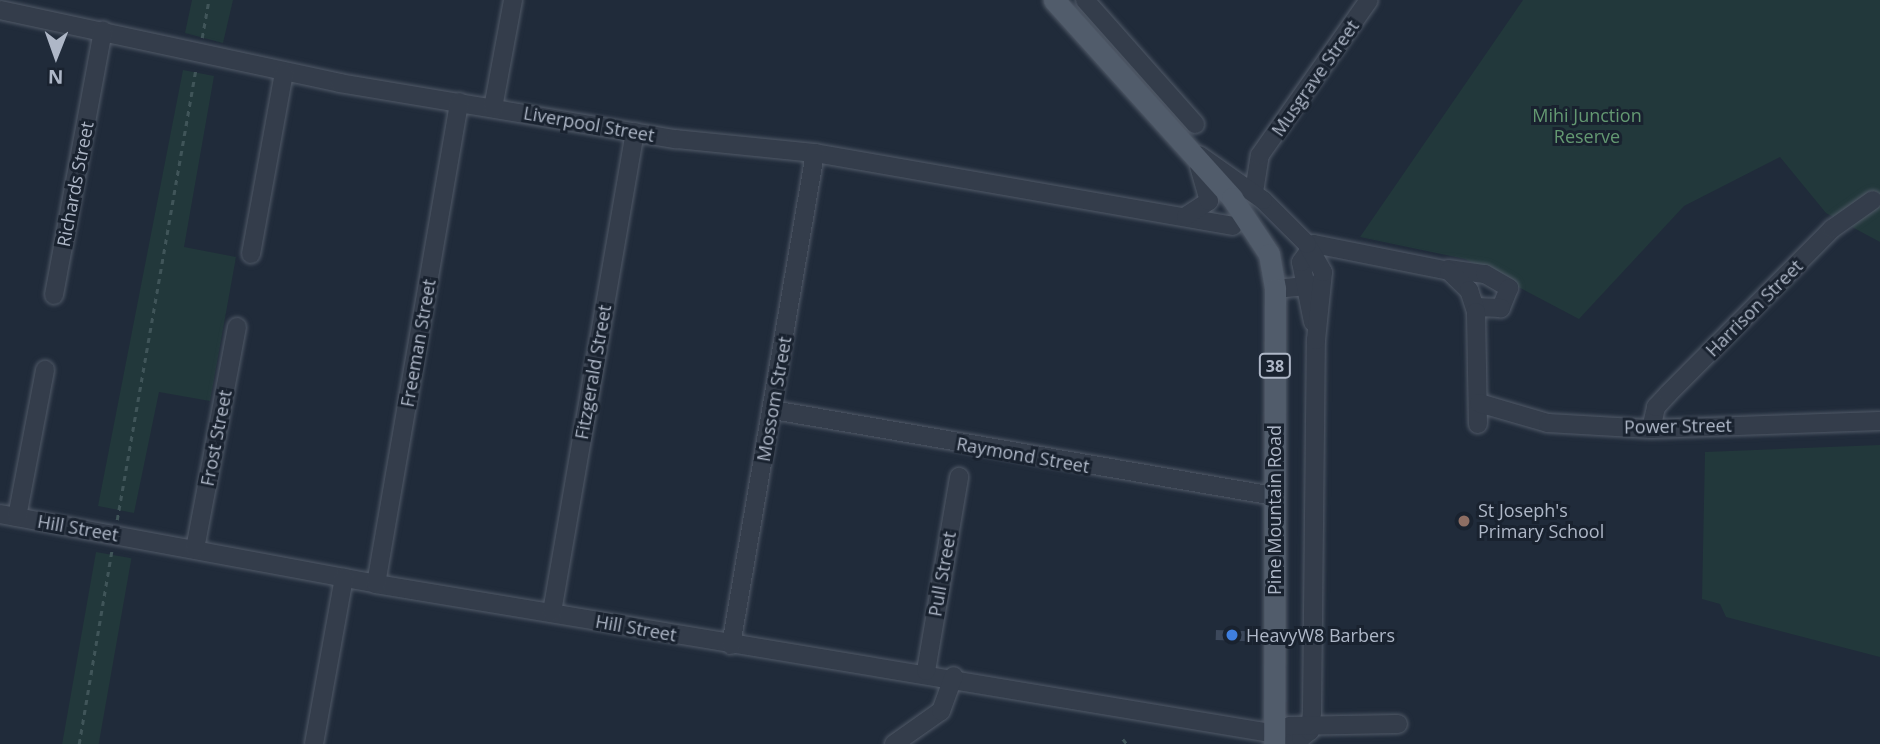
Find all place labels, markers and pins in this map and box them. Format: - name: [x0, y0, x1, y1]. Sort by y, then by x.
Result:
- place label: St Joseph's Primary School: [1478, 500, 1604, 542]
- marker: St Joseph's Primary School: [1456, 513, 1472, 529]
- place label: HeavyW8 Barbers: [1246, 624, 1395, 646]
- marker: HeavyW8 Barbers: [1224, 627, 1240, 643]

